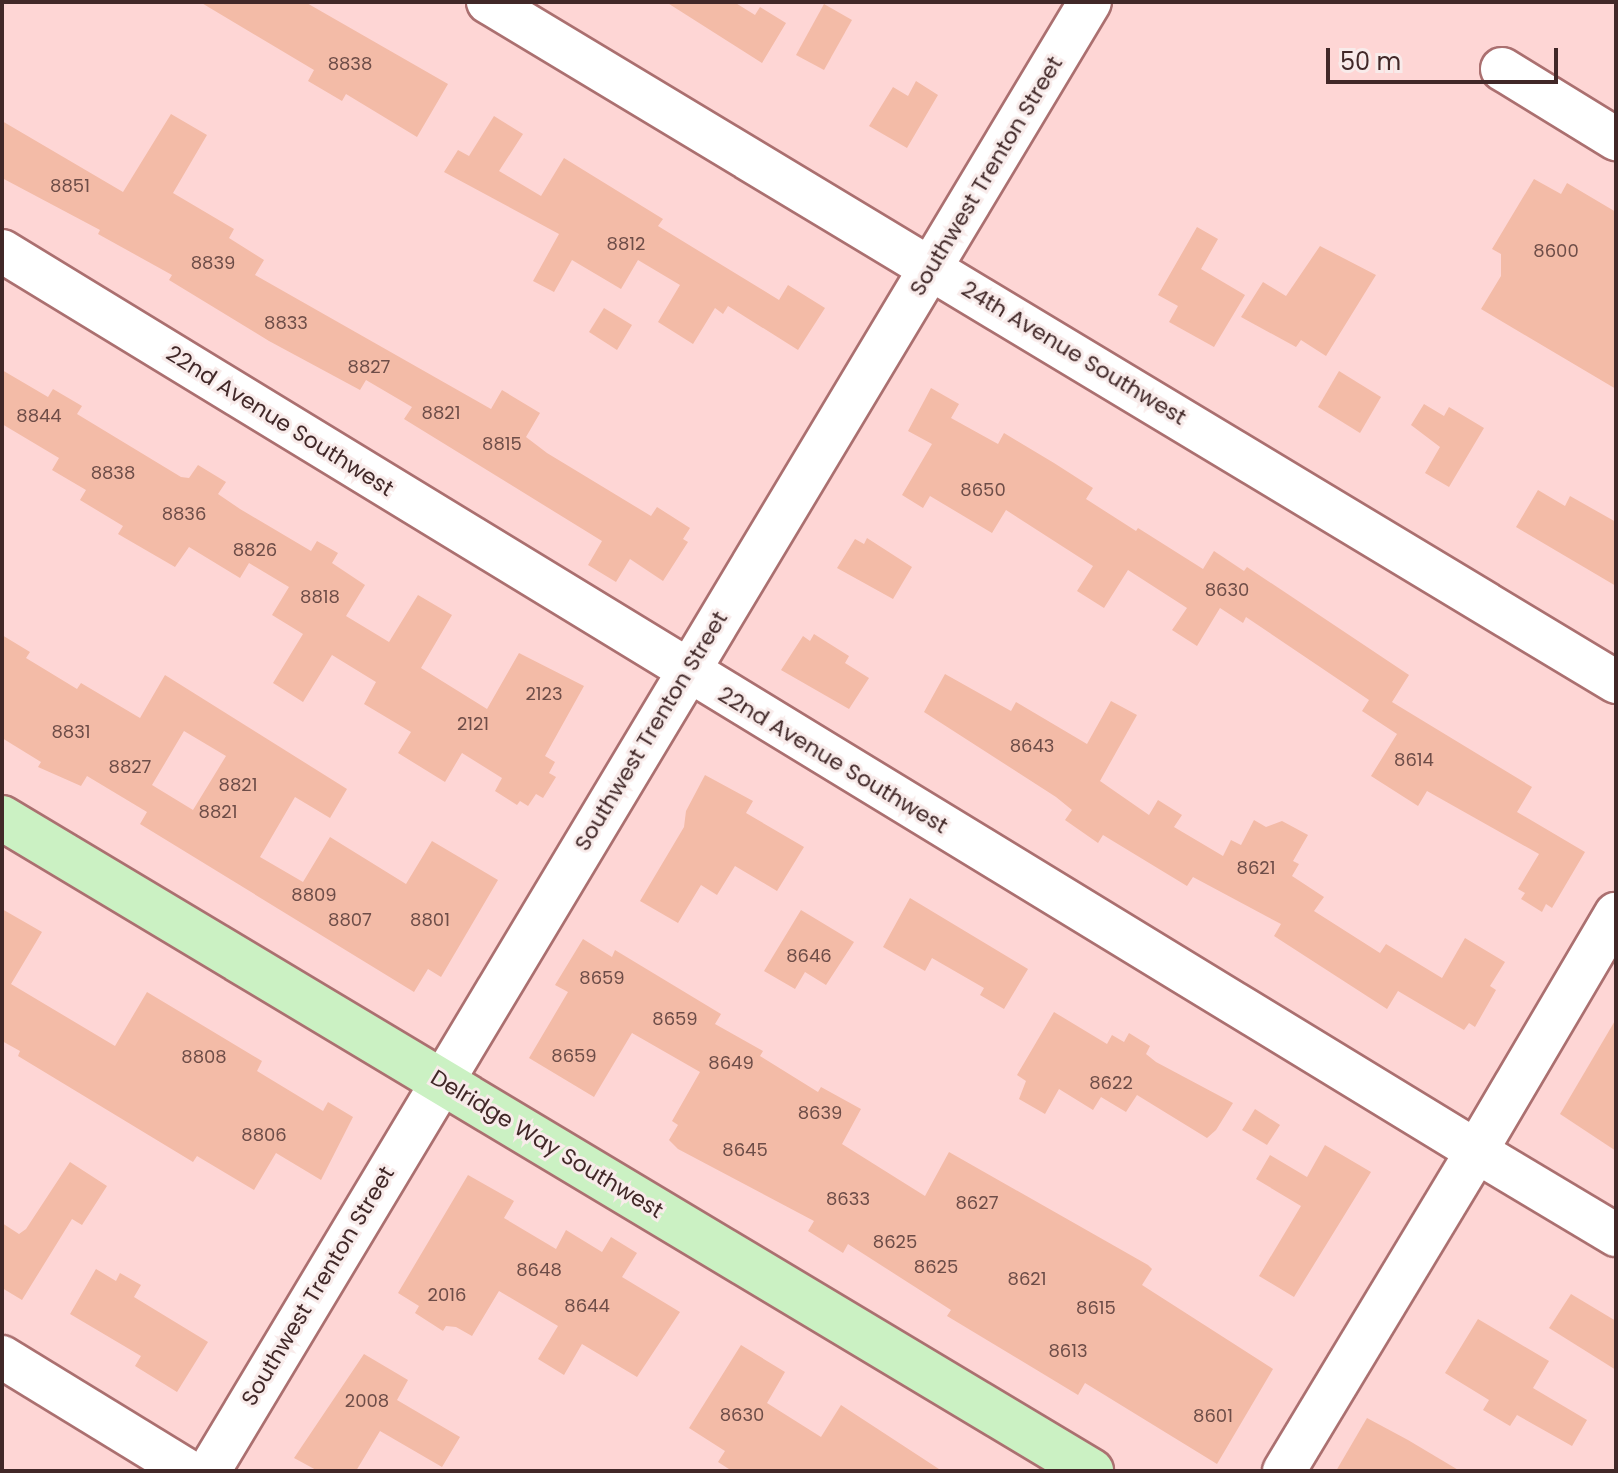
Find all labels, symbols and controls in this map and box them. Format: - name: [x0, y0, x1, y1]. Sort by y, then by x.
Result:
- scale bar: [1330, 32, 1562, 82]
- text: 50 m: [1340, 45, 1401, 78]
- street label: Southwest Trenton Street: [904, 52, 1068, 300]
- house number: 8838: [328, 53, 372, 75]
- house number: 8851: [50, 175, 90, 197]
- house number: 8812: [607, 233, 645, 255]
- house number: 8600: [1533, 240, 1579, 262]
- house number: 8839: [191, 252, 235, 274]
- street label: 24th Avenue Southwest: [957, 275, 1191, 431]
- house number: 8833: [264, 312, 308, 334]
- street label: 22nd Avenue Southwest: [162, 340, 398, 502]
- house number: 8827: [348, 356, 390, 378]
- house number: 8821: [422, 402, 460, 424]
- house number: 8844: [16, 405, 62, 427]
- house number: 8815: [482, 433, 522, 455]
- house number: 8838: [91, 462, 135, 484]
- house number: 8650: [960, 479, 1006, 501]
- house number: 8836: [162, 503, 206, 525]
- house number: 8826: [233, 539, 277, 561]
- house number: 8630: [1205, 579, 1249, 601]
- house number: 8818: [300, 586, 340, 608]
- street label: Southwest Trenton Street: [569, 607, 733, 855]
- street label: 22nd Avenue Southwest: [714, 681, 952, 839]
- house number: 2123: [525, 683, 563, 705]
- house number: 2121: [457, 713, 489, 735]
- house number: 8831: [51, 721, 91, 743]
- house number: 8643: [1010, 735, 1054, 757]
- house number: 8614: [1394, 749, 1434, 771]
- house number: 8827: [109, 756, 151, 778]
- house number: 8821: [219, 774, 257, 796]
- house number: 8821: [199, 801, 237, 823]
- house number: 8621: [1237, 857, 1275, 879]
- house number: 8809: [291, 884, 337, 906]
- house number: 8807: [328, 909, 372, 931]
- house number: 8801: [410, 909, 450, 931]
- house number: 8646: [786, 945, 832, 967]
- house number: 8659: [579, 967, 625, 989]
- house number: 8659: [652, 1008, 698, 1030]
- house number: 8659: [551, 1045, 597, 1067]
- house number: 8808: [181, 1046, 227, 1068]
- house number: 8649: [708, 1052, 754, 1074]
- street label: Delridge Way Southwest: [426, 1064, 668, 1224]
- house number: 8622: [1089, 1072, 1133, 1094]
- house number: 8639: [798, 1102, 842, 1124]
- house number: 8806: [241, 1124, 287, 1146]
- house number: 8645: [722, 1139, 768, 1161]
- street label: Southwest Trenton Street: [236, 1162, 400, 1410]
- house number: 8633: [826, 1188, 870, 1210]
- house number: 8627: [956, 1192, 998, 1214]
- house number: 8625: [873, 1231, 917, 1253]
- house number: 8625: [914, 1256, 958, 1278]
- house number: 8648: [516, 1259, 562, 1281]
- house number: 8621: [1008, 1268, 1046, 1290]
- house number: 2016: [428, 1284, 466, 1306]
- house number: 8644: [564, 1295, 610, 1317]
- house number: 8615: [1076, 1297, 1116, 1319]
- house number: 8613: [1048, 1340, 1088, 1362]
- house number: 2008: [345, 1390, 389, 1412]
- house number: 8630: [720, 1404, 764, 1426]
- house number: 8601: [1193, 1405, 1233, 1427]

